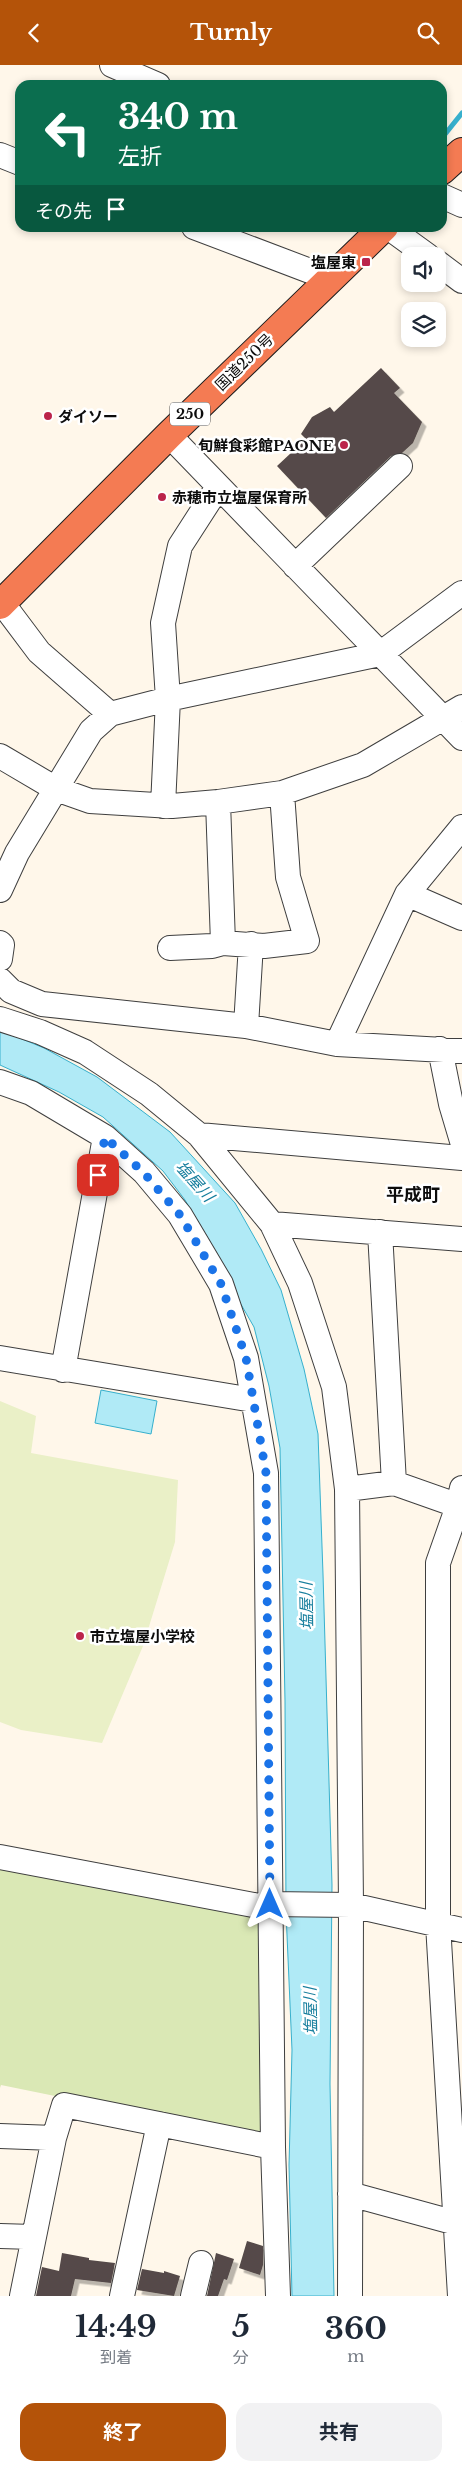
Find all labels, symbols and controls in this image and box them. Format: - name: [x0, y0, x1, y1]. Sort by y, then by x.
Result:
- icon: back: [20, 19, 48, 47]
- text: Turnly: [190, 19, 272, 46]
- icon: search: [414, 19, 442, 47]
- text: 340 m: [118, 95, 238, 138]
- icon: left: [35, 100, 100, 165]
- text: 左折: [118, 143, 162, 170]
- icon: arrive: [102, 195, 130, 223]
- text: その先: [35, 200, 92, 223]
- map controls: [401, 247, 446, 347]
- button: sound: [401, 247, 446, 292]
- place label: 塩屋東: [311, 253, 356, 272]
- marker: 塩屋東: [360, 256, 372, 268]
- button: layers: [401, 302, 446, 347]
- street label: 国道250号: [211, 330, 277, 394]
- road number: 250: [170, 403, 210, 425]
- place label: ダイソー: [58, 407, 118, 426]
- marker: ダイソー: [42, 410, 54, 422]
- place label: 旬鮮食彩館PAONE: [198, 436, 334, 455]
- marker: 旬鮮食彩館PAONE: [338, 439, 350, 451]
- place label: 赤穂市立塩屋保育所: [172, 488, 307, 507]
- marker: 赤穂市立塩屋保育所: [156, 491, 168, 503]
- pin: [77, 1154, 119, 1196]
- water label: 塩屋川: [172, 1156, 220, 1207]
- icon: arrive: [84, 1161, 112, 1189]
- district label: 平成町: [386, 1184, 440, 1206]
- water label: 塩屋川: [296, 1580, 316, 1630]
- place label: 市立塩屋小学校: [90, 1627, 195, 1646]
- marker: 市立塩屋小学校: [74, 1630, 86, 1642]
- position arrow: [243, 1877, 295, 1929]
- water label: 塩屋川: [300, 1985, 320, 2035]
- text: 14:49: [75, 2308, 157, 2345]
- text: 5: [232, 2308, 250, 2345]
- text: 360: [325, 2310, 387, 2347]
- text: m: [347, 2346, 364, 2366]
- text: 到着: [100, 2347, 132, 2367]
- text: 分: [233, 2347, 249, 2367]
- button: 終了: [20, 2403, 226, 2461]
- button: 共有: [236, 2403, 442, 2461]

